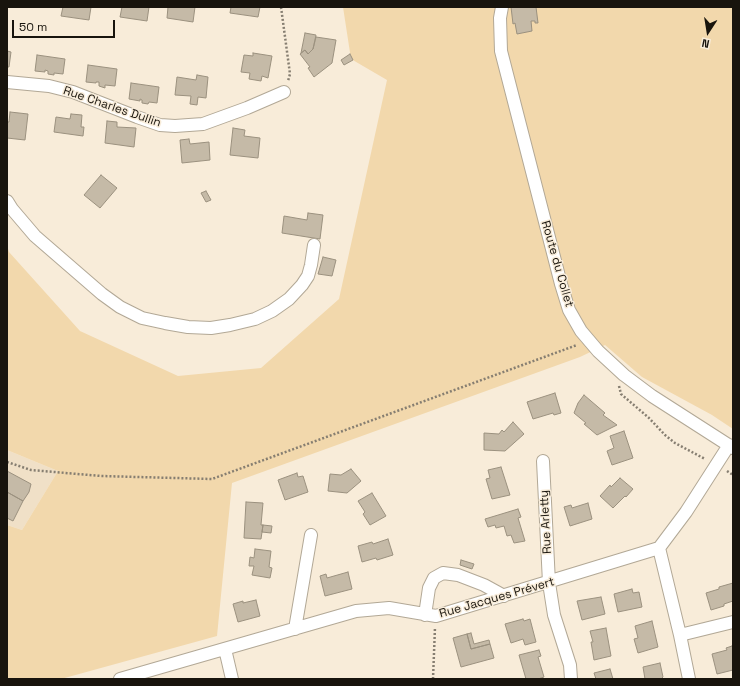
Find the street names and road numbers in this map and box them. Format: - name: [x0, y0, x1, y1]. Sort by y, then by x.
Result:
- street label: Rue Charles Dullin: [61, 84, 163, 130]
- street label: Route du Collet: [538, 219, 576, 309]
- street label: Rue Arletty: [537, 490, 555, 554]
- street label: Rue Jacques Prévert: [438, 575, 556, 621]

